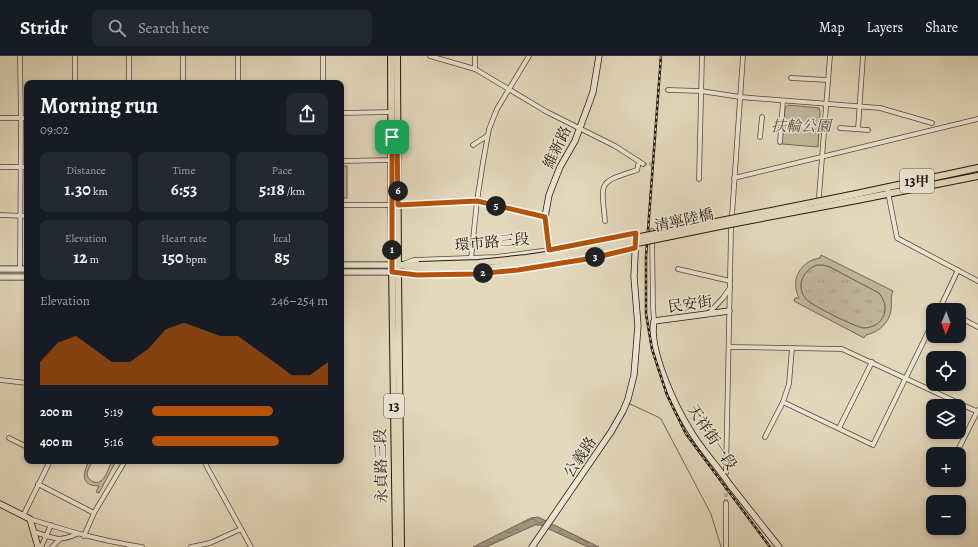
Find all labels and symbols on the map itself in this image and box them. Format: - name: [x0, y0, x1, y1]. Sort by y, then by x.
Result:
- park label: 扶輪公園: [771, 116, 833, 136]
- pin: [375, 120, 409, 154]
- street label: 維新路: [538, 122, 576, 172]
- road number: 13甲: [900, 169, 934, 193]
- pin: 6: [388, 181, 408, 201]
- pin: 5: [486, 196, 506, 216]
- street label: 清寧陸橋: [653, 204, 715, 236]
- street label: 環市路三段: [454, 229, 530, 255]
- pin: 1: [382, 240, 402, 260]
- pin: 3: [585, 247, 605, 267]
- pin: 2: [473, 263, 493, 283]
- street label: 民安街: [666, 291, 714, 317]
- north arrow: [926, 303, 966, 343]
- road number: 13: [384, 394, 404, 418]
- street label: 天祥街一段: [683, 400, 741, 474]
- street label: 永貞路三段: [370, 428, 392, 504]
- street label: 公義路: [559, 433, 601, 481]

